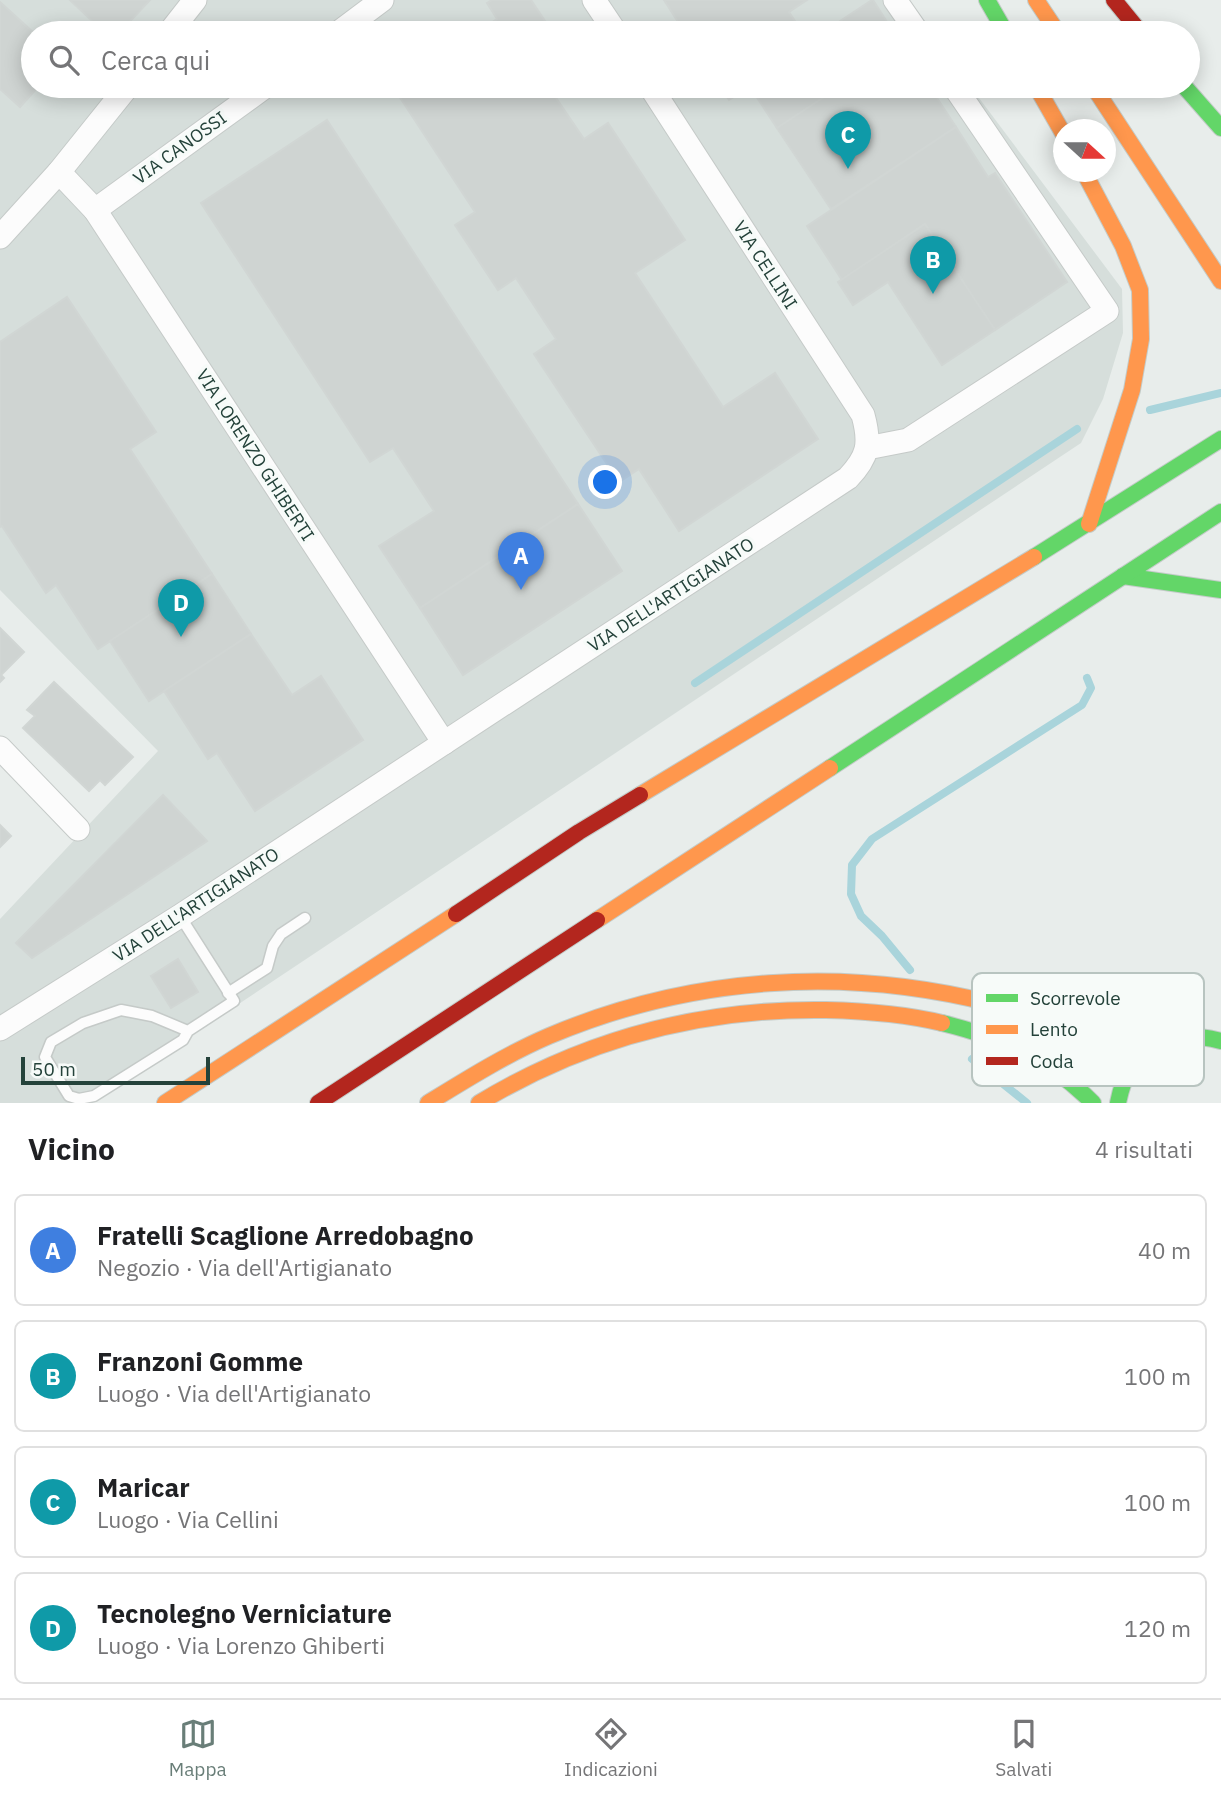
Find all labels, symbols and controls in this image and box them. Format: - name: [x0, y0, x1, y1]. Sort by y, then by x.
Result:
- search box: [21, 21, 1200, 98]
- icon: search: [45, 41, 83, 79]
- text: Cerca qui: [101, 43, 210, 77]
- street label: VIA CANOSSI: [128, 106, 231, 189]
- pin: C: [825, 111, 871, 169]
- north arrow: [1053, 119, 1116, 182]
- street label: VIA CELLINI: [728, 216, 803, 313]
- pin: B: [910, 236, 956, 294]
- street label: VIA LORENZO GHIBERTI: [191, 365, 320, 545]
- your location: [588, 465, 622, 499]
- pin: A: [498, 532, 544, 590]
- street label: VIA DELL'ARTIGIANATO: [583, 532, 758, 657]
- pin: D: [158, 579, 204, 637]
- street label: VIA DELL'ARTIGIANATO: [108, 842, 283, 967]
- legend: [972, 973, 1204, 1086]
- text: Scorrevole: [1030, 986, 1121, 1010]
- text: Lento: [1030, 1017, 1078, 1041]
- text: Coda: [1030, 1049, 1074, 1073]
- scale bar: [21, 1054, 210, 1086]
- text: 50 m: [32, 1057, 76, 1081]
- text: Vicino: [28, 1129, 115, 1168]
- text: 4 risultati: [1095, 1134, 1193, 1164]
- text: Fratelli Scaglione Arredobagno: [97, 1218, 474, 1252]
- text: A: [45, 1235, 61, 1265]
- text: 40 m: [1138, 1235, 1191, 1265]
- text: Negozio · Via dell'Artigianato: [97, 1252, 392, 1282]
- text: Franzoni Gomme: [97, 1344, 303, 1378]
- text: B: [45, 1361, 61, 1391]
- text: 100 m: [1124, 1361, 1191, 1391]
- text: Luogo · Via dell'Artigianato: [97, 1378, 371, 1408]
- text: Maricar: [97, 1470, 190, 1504]
- text: C: [46, 1487, 60, 1517]
- text: 100 m: [1124, 1487, 1191, 1517]
- text: Luogo · Via Cellini: [97, 1504, 279, 1534]
- text: Tecnolegno Verniciature: [97, 1596, 392, 1630]
- text: D: [45, 1613, 61, 1643]
- text: 120 m: [1124, 1613, 1191, 1643]
- text: Luogo · Via Lorenzo Ghiberti: [97, 1630, 385, 1660]
- tab: Mappa: [169, 1715, 227, 1781]
- tab: Indicazioni: [564, 1715, 658, 1781]
- tab: Salvati: [995, 1715, 1052, 1781]

